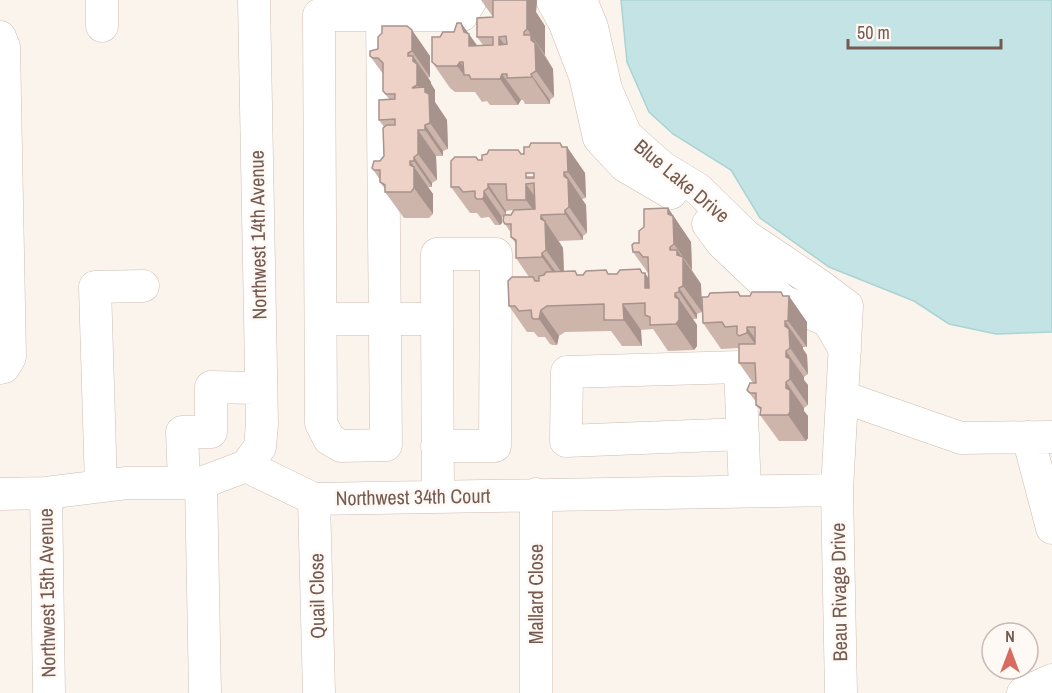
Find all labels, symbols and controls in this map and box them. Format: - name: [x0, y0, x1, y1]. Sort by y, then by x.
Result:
- scale bar: [848, 12, 1001, 50]
- text: 50 m: [857, 20, 890, 45]
- street label: Blue Lake Drive: [629, 133, 736, 228]
- street label: Northwest 14th Avenue: [243, 150, 272, 320]
- street label: Northwest 34th Court: [335, 482, 491, 511]
- street label: Northwest 15th Avenue: [32, 508, 61, 678]
- street label: Beau Rivage Drive: [824, 523, 853, 662]
- street label: Mallard Close: [522, 544, 549, 644]
- street label: Quail Close: [302, 553, 331, 639]
- north arrow: [980, 621, 1040, 681]
- text: N: [1005, 625, 1015, 647]

